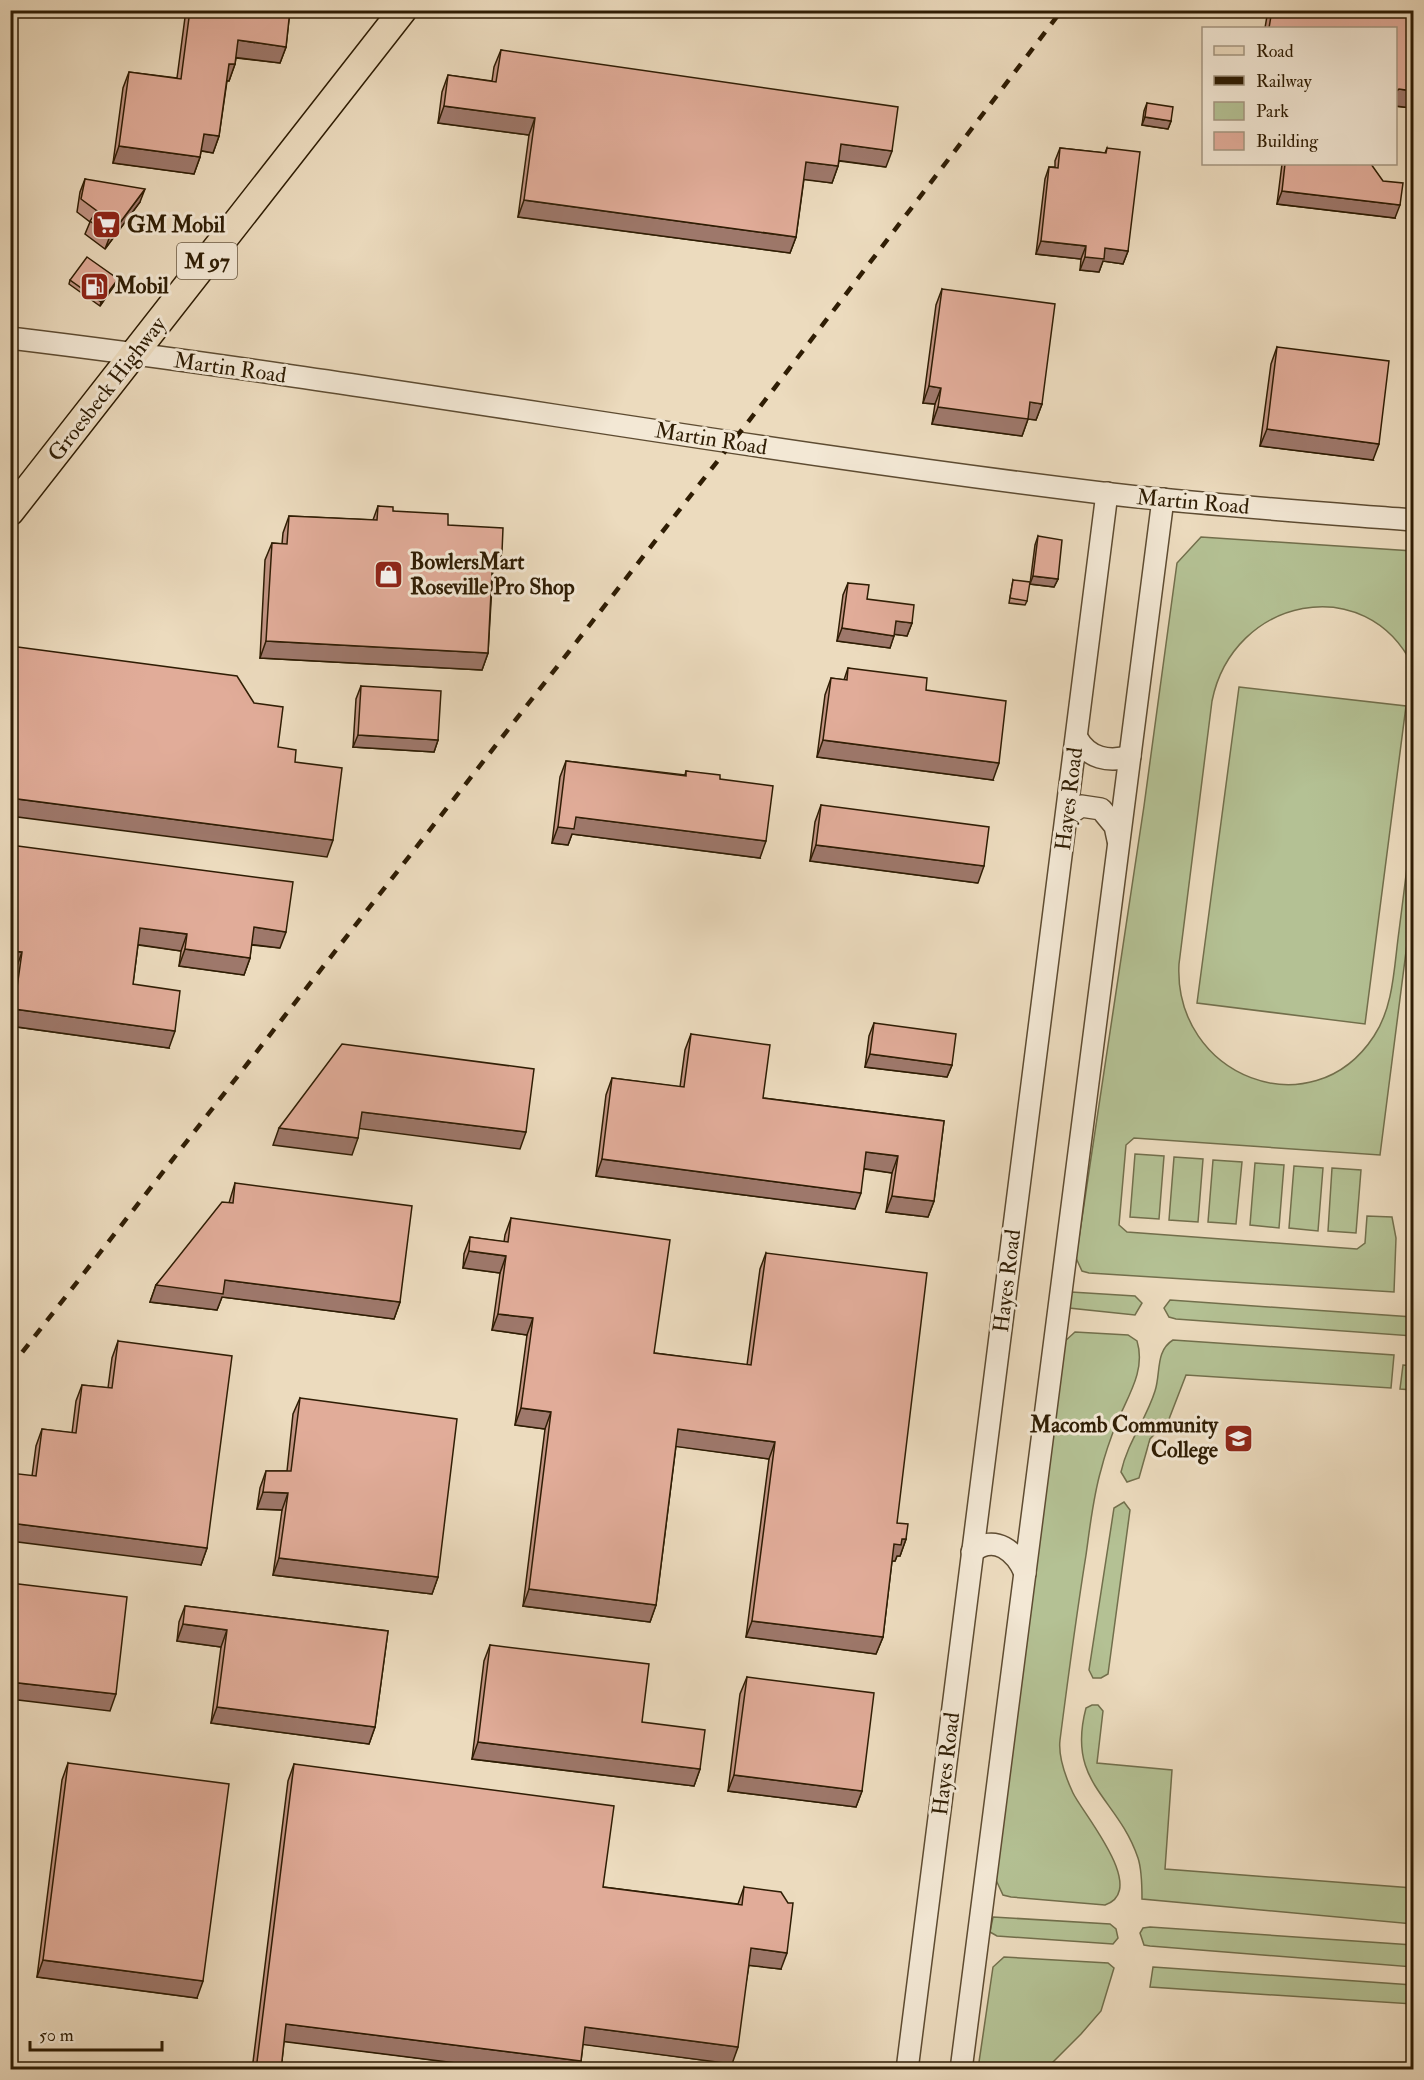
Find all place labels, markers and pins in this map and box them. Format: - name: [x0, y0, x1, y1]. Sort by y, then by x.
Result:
- supermarket icon: GM Mobil: [90, 209, 122, 241]
- place label: GM Mobil: [127, 211, 225, 239]
- fuel station icon: Mobil: [78, 270, 110, 302]
- place label: Mobil: [114, 272, 169, 300]
- place label: BowlersMart Roseville Pro Shop: [410, 548, 575, 602]
- shop icon: BowlersMart Roseville Pro Shop: [373, 559, 405, 591]
- place label: Macomb Community College: [1029, 1411, 1219, 1465]
- school or university icon: Macomb Community College: [1223, 1422, 1255, 1454]

